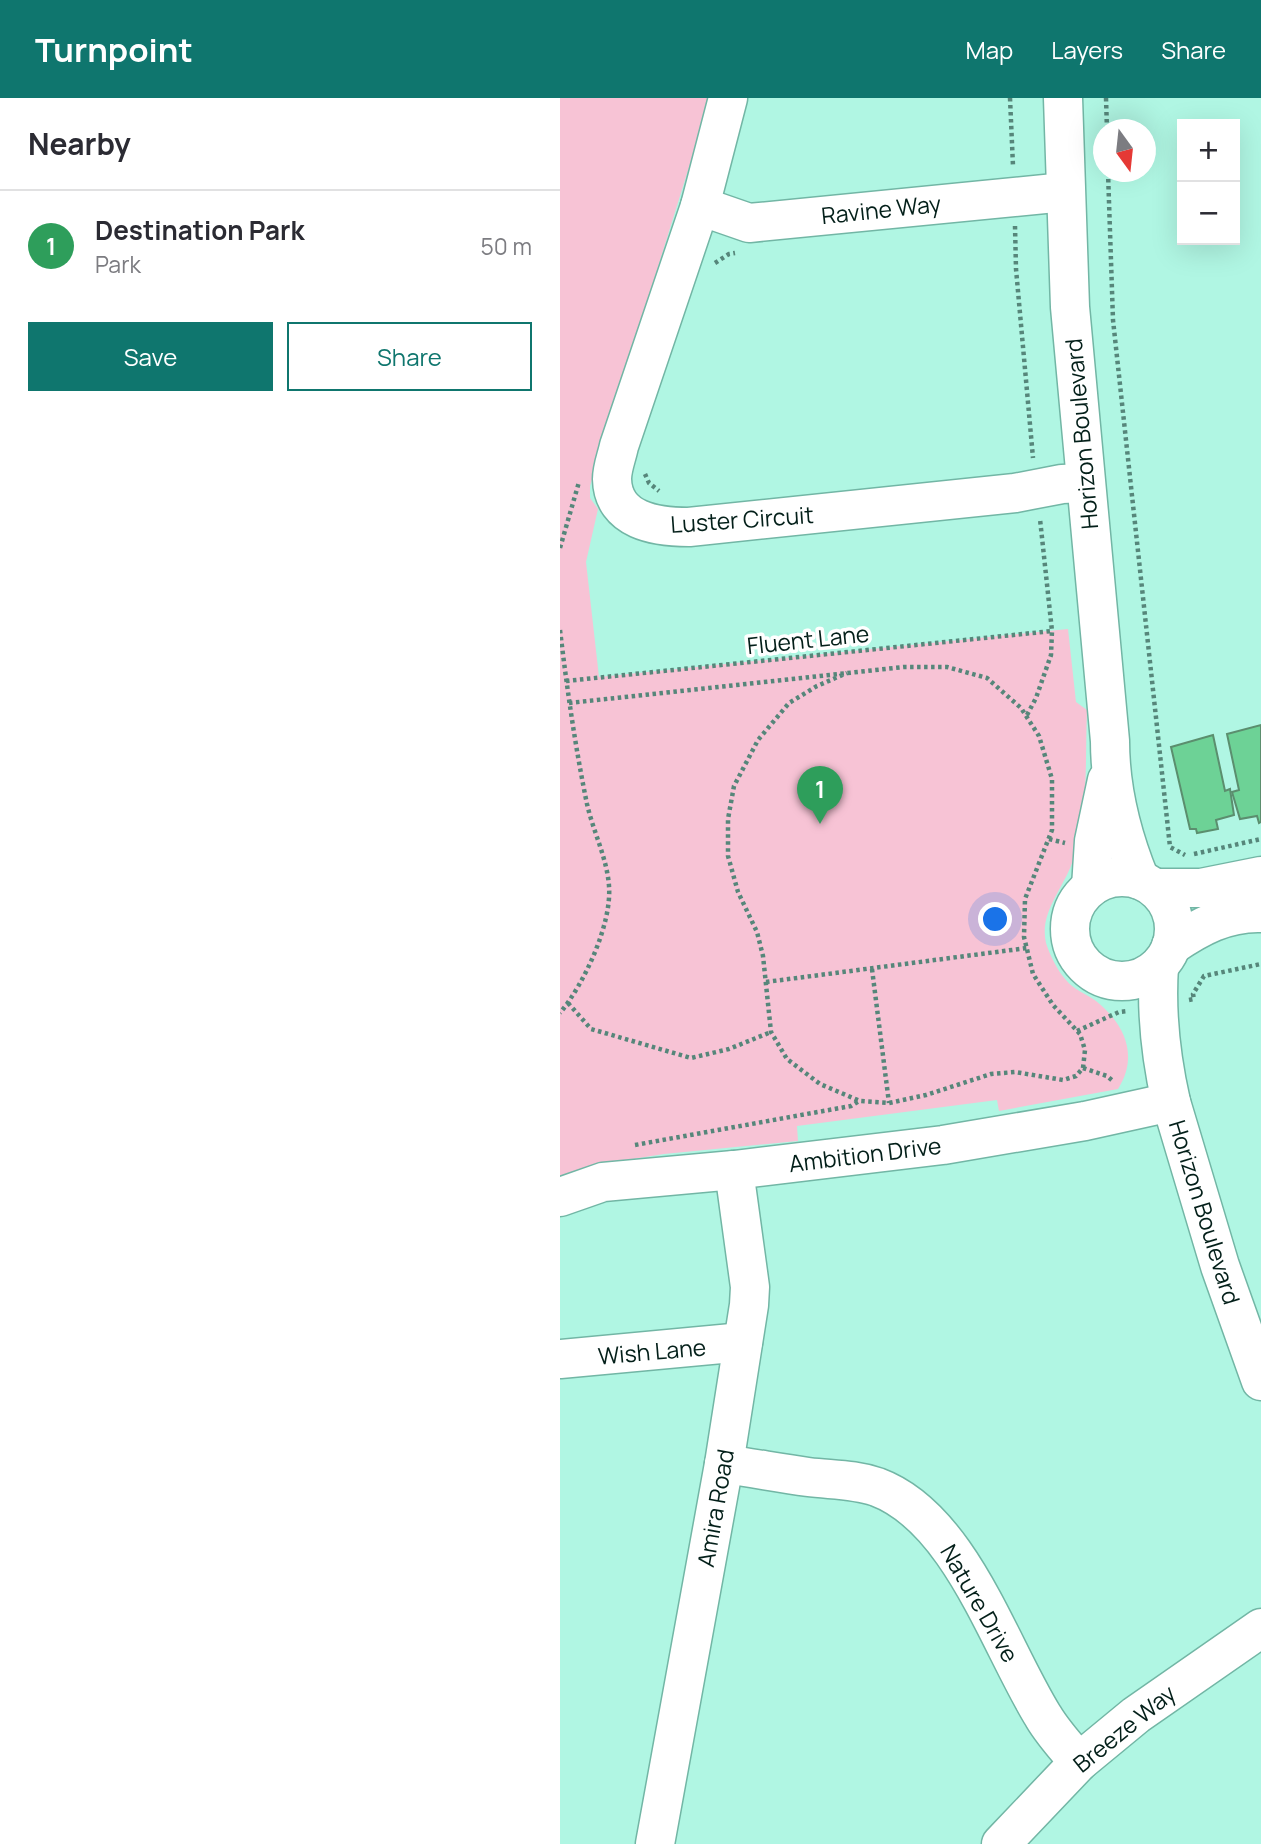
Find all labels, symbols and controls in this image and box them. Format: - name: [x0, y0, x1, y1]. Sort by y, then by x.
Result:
- text: Turnpoint: [35, 27, 193, 72]
- text: Map: [966, 33, 1013, 66]
- text: Layers: [1051, 33, 1123, 66]
- text: Share: [1161, 33, 1226, 66]
- north arrow: [1093, 119, 1156, 182]
- map controls: [1177, 119, 1240, 245]
- button: +: [1177, 119, 1240, 182]
- text: Nearby: [28, 123, 131, 164]
- button: −: [1177, 182, 1240, 245]
- street label: Ravine Way: [820, 187, 942, 231]
- text: Destination Park: [95, 212, 304, 248]
- text: 1: [46, 230, 56, 262]
- text: 50 m: [481, 230, 532, 262]
- text: Park: [95, 248, 141, 280]
- button: Save: [28, 322, 273, 391]
- button: Share: [287, 322, 532, 391]
- street label: Horizon Boulevard: [1057, 337, 1105, 531]
- street label: Luster Circuit: [669, 498, 815, 540]
- street label: Fluent Lane: [745, 617, 871, 661]
- pin: 1: [797, 766, 843, 824]
- your location: [978, 902, 1012, 936]
- street label: Horizon Boulevard: [1162, 1116, 1248, 1308]
- street label: Ambition Drive: [787, 1129, 943, 1179]
- street label: Wish Lane: [597, 1330, 707, 1372]
- street label: Amira Road: [689, 1447, 741, 1569]
- street label: Nature Drive: [933, 1538, 1027, 1668]
- street label: Breeze Way: [1066, 1677, 1182, 1779]

